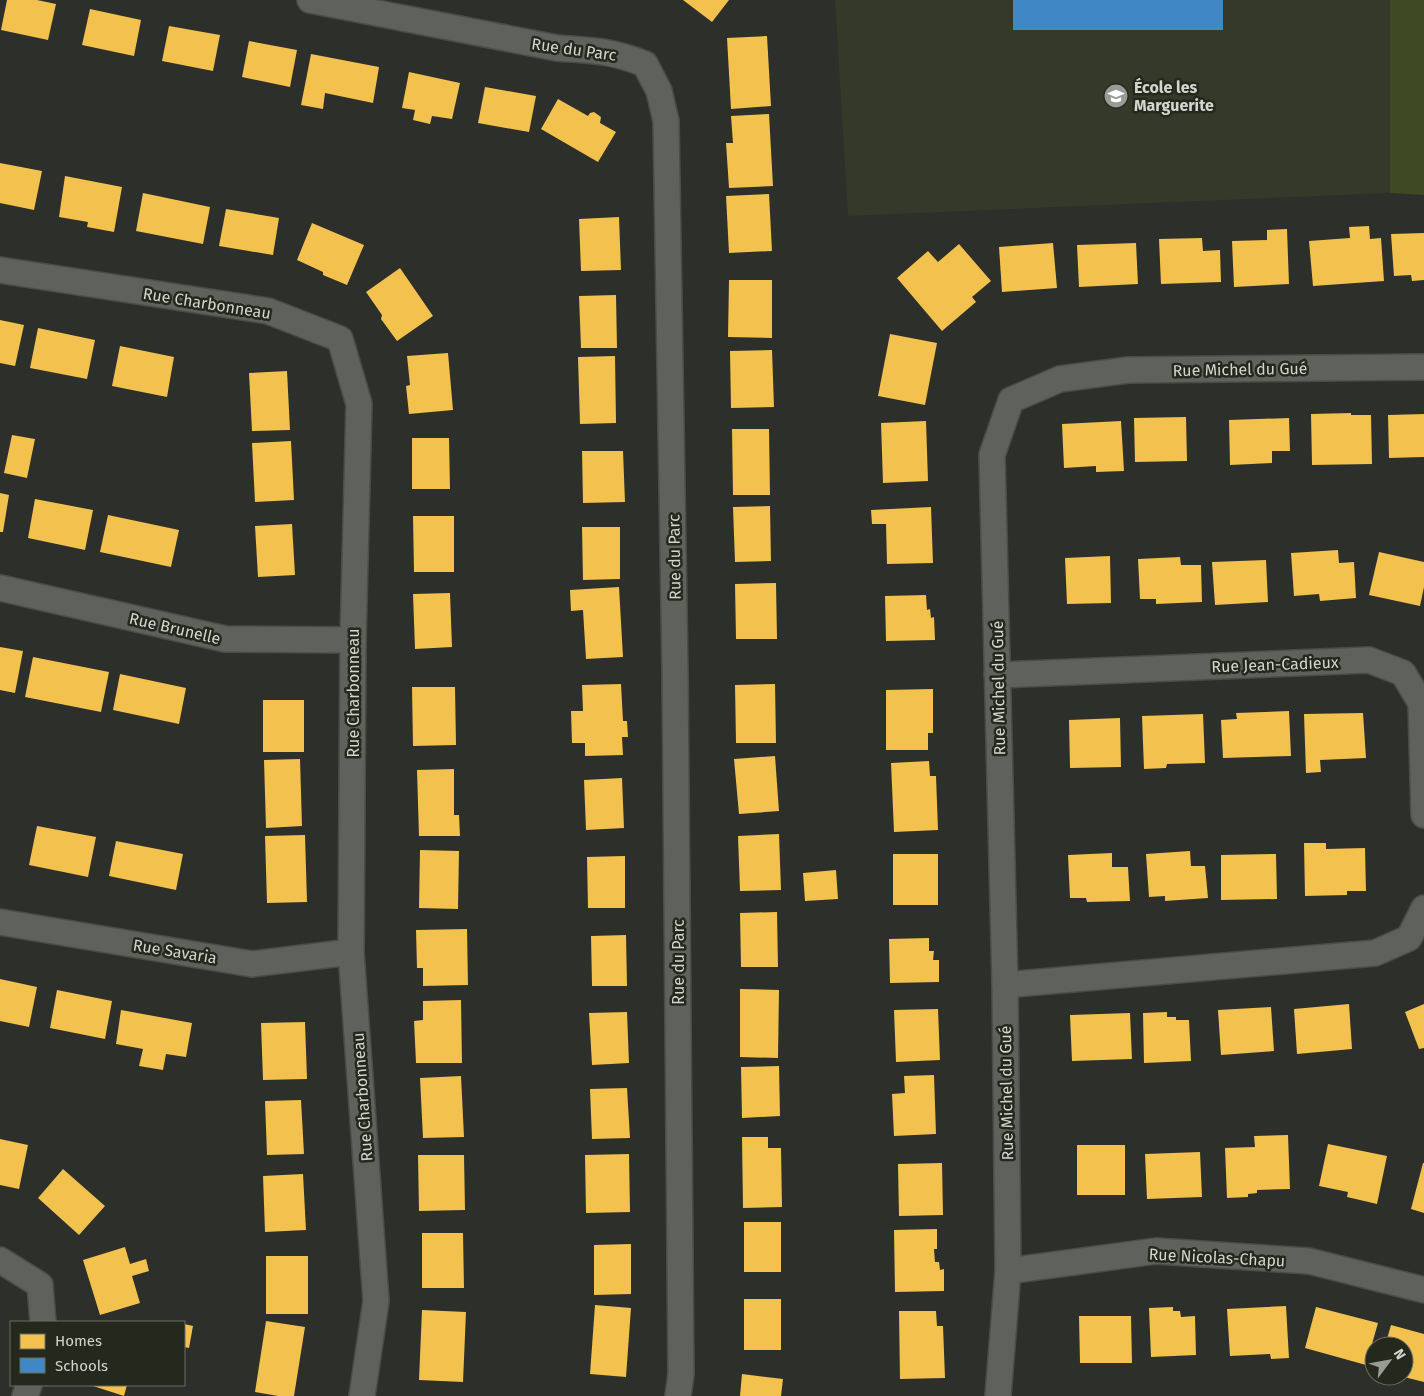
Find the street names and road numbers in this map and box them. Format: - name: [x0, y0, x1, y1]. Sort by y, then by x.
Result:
- street label: Rue du Parc: [530, 34, 618, 65]
- street label: Rue Charbonneau: [142, 284, 272, 323]
- street label: Rue Michel du Gué: [1172, 359, 1308, 380]
- street label: Rue du Parc: [664, 514, 685, 600]
- street label: Rue Brunelle: [127, 609, 222, 648]
- street label: Rue Michel du Gué: [988, 620, 1009, 756]
- street label: Rue Charbonneau: [344, 628, 363, 758]
- street label: Rue Jean-Cadieux: [1211, 653, 1339, 676]
- street label: Rue du Parc: [669, 919, 688, 1005]
- street label: Rue Savaria: [132, 935, 218, 968]
- street label: Rue Michel du Gué: [996, 1025, 1017, 1161]
- street label: Rue Charbonneau: [349, 1032, 376, 1162]
- street label: Rue Nicolas-Chapu: [1148, 1244, 1286, 1271]

